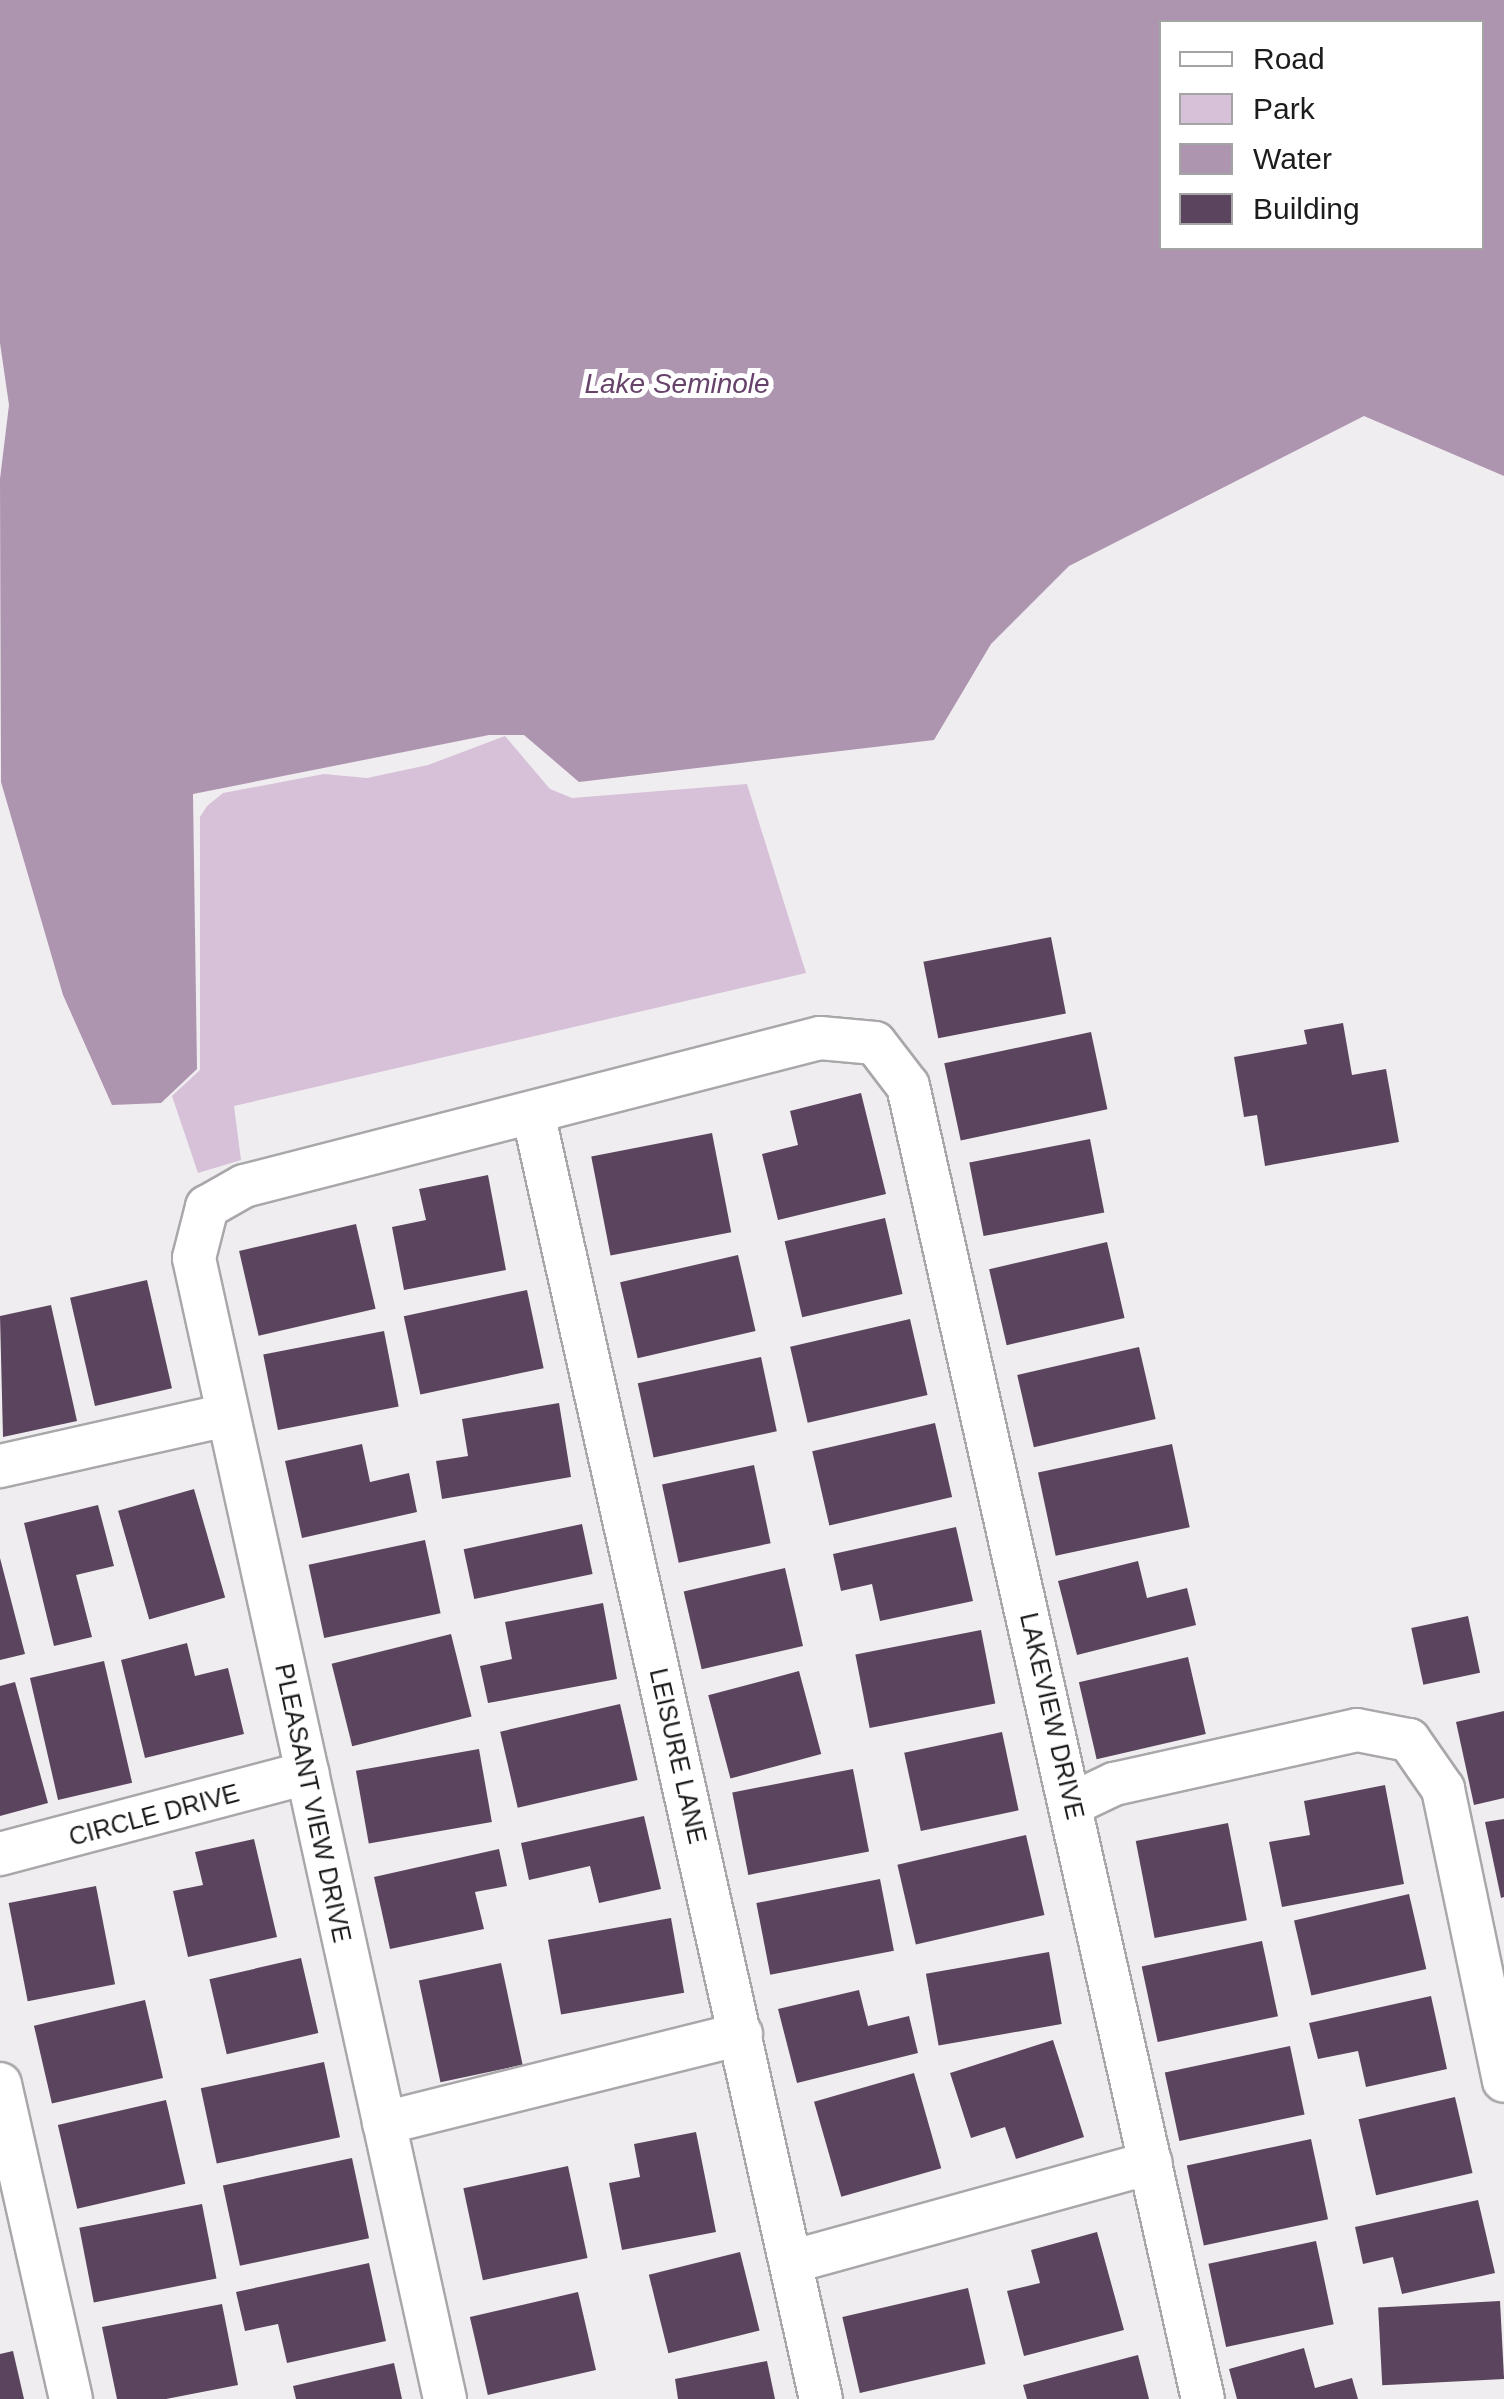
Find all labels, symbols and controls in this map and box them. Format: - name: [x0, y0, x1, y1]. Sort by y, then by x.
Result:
- legend: [1159, 20, 1484, 250]
- text: Road: [1253, 42, 1325, 75]
- text: Park: [1253, 92, 1315, 125]
- text: Water: [1253, 142, 1332, 175]
- text: Building: [1253, 192, 1360, 225]
- water label: Lake Seminole: [584, 367, 770, 401]
- street label: LAKEVIEW DRIVE: [1014, 1610, 1090, 1822]
- street label: PLEASANT VIEW DRIVE: [269, 1661, 357, 1945]
- street label: LEISURE LANE: [643, 1665, 713, 1847]
- street label: CIRCLE DRIVE: [66, 1778, 242, 1852]

